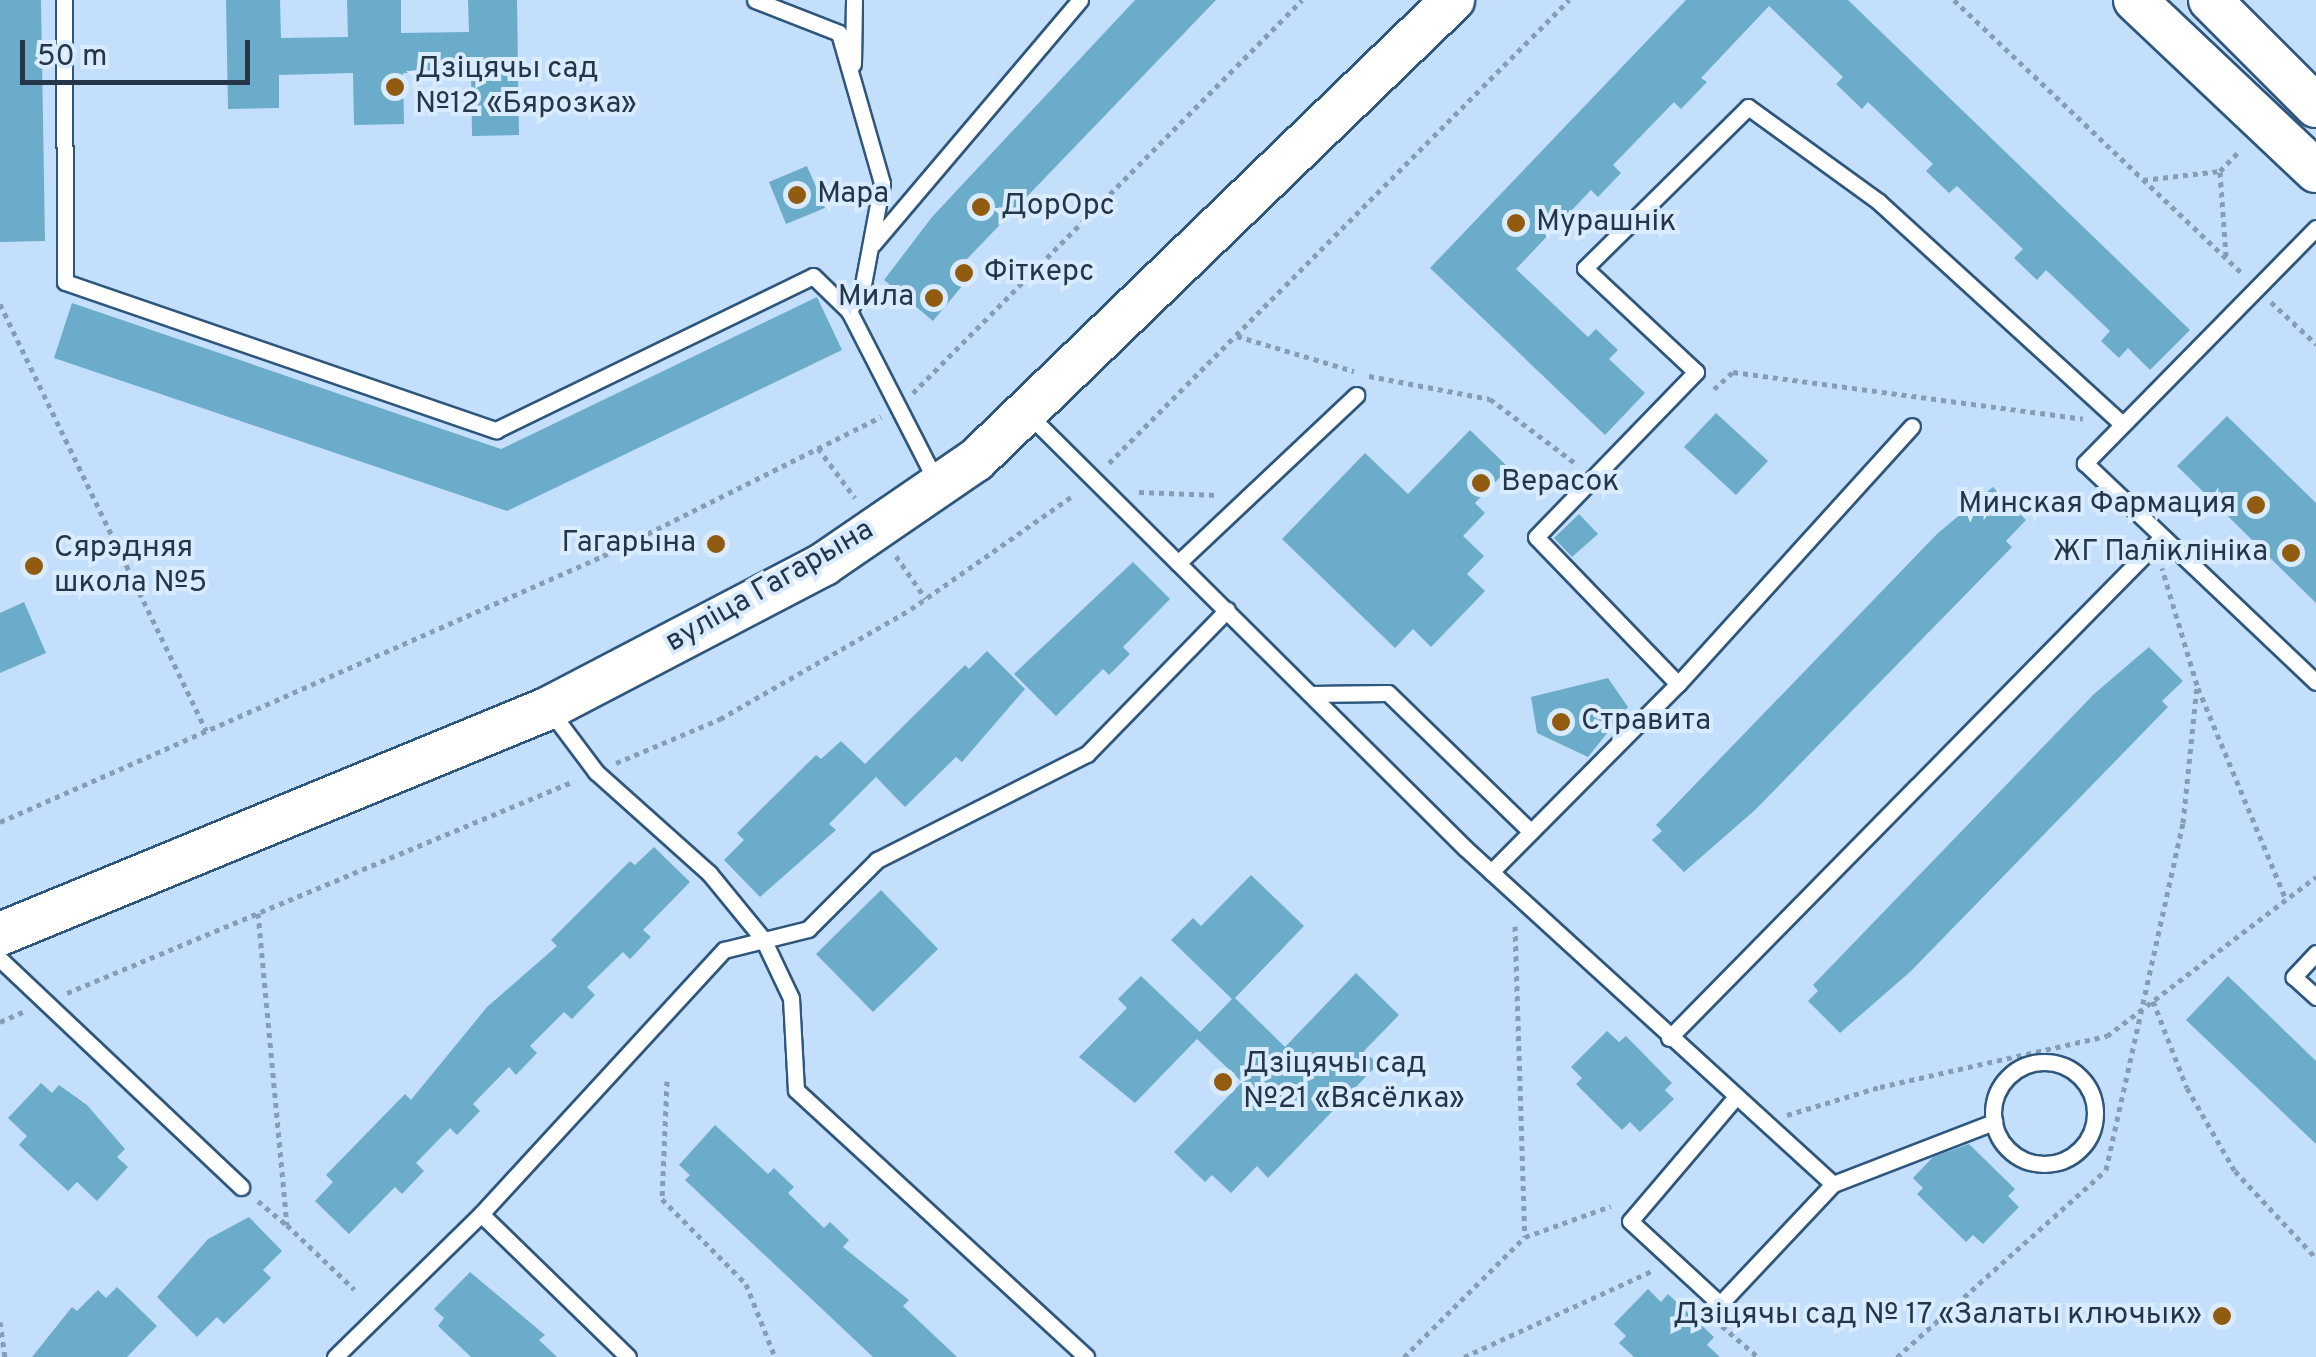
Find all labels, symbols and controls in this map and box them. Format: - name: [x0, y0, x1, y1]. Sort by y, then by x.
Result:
- scale bar: [25, 20, 255, 82]
- text: 50 m: [37, 39, 107, 76]
- place label: Дзіцячы сад №12 «Бярозка»: [415, 52, 637, 122]
- marker: Дзіцячы сад №12 «Бярозка»: [384, 76, 406, 98]
- place label: Мара: [817, 177, 889, 213]
- marker: Мара: [786, 184, 808, 206]
- place label: ДорОрс: [1001, 189, 1115, 225]
- marker: ДорОрс: [970, 196, 992, 218]
- place label: Мурашнік: [1536, 205, 1676, 241]
- marker: Мурашнік: [1505, 212, 1527, 234]
- place label: Фіткерс: [984, 255, 1094, 291]
- marker: Фіткерс: [953, 262, 975, 284]
- place label: Мила: [838, 280, 914, 316]
- marker: Мила: [923, 287, 945, 309]
- place label: Верасок: [1501, 465, 1619, 501]
- marker: Верасок: [1470, 472, 1492, 494]
- place label: Минская Фармация: [1958, 487, 2236, 523]
- marker: Минская Фармация: [2245, 494, 2267, 516]
- street label: вуліца Гагарына: [660, 513, 880, 661]
- place label: Гагарына: [562, 526, 696, 562]
- place label: Сярэдняя школа №5: [54, 531, 207, 602]
- marker: Гагарына: [705, 533, 727, 555]
- place label: ЖГ Паліклініка: [2052, 535, 2268, 571]
- marker: ЖГ Паліклініка: [2278, 540, 2304, 566]
- marker: Сярэдняя школа №5: [23, 555, 45, 577]
- place label: Стравита: [1581, 704, 1711, 740]
- marker: Стравита: [1550, 711, 1572, 733]
- place label: Дзіцячы сад №21 «Вясёлка»: [1243, 1047, 1465, 1118]
- marker: Дзіцячы сад №21 «Вясёлка»: [1212, 1071, 1234, 1093]
- place label: Дзіцячы сад № 17 «Залаты ключык»: [1672, 1298, 2202, 1334]
- marker: Дзіцячы сад № 17 «Залаты ключык»: [2211, 1305, 2233, 1327]

